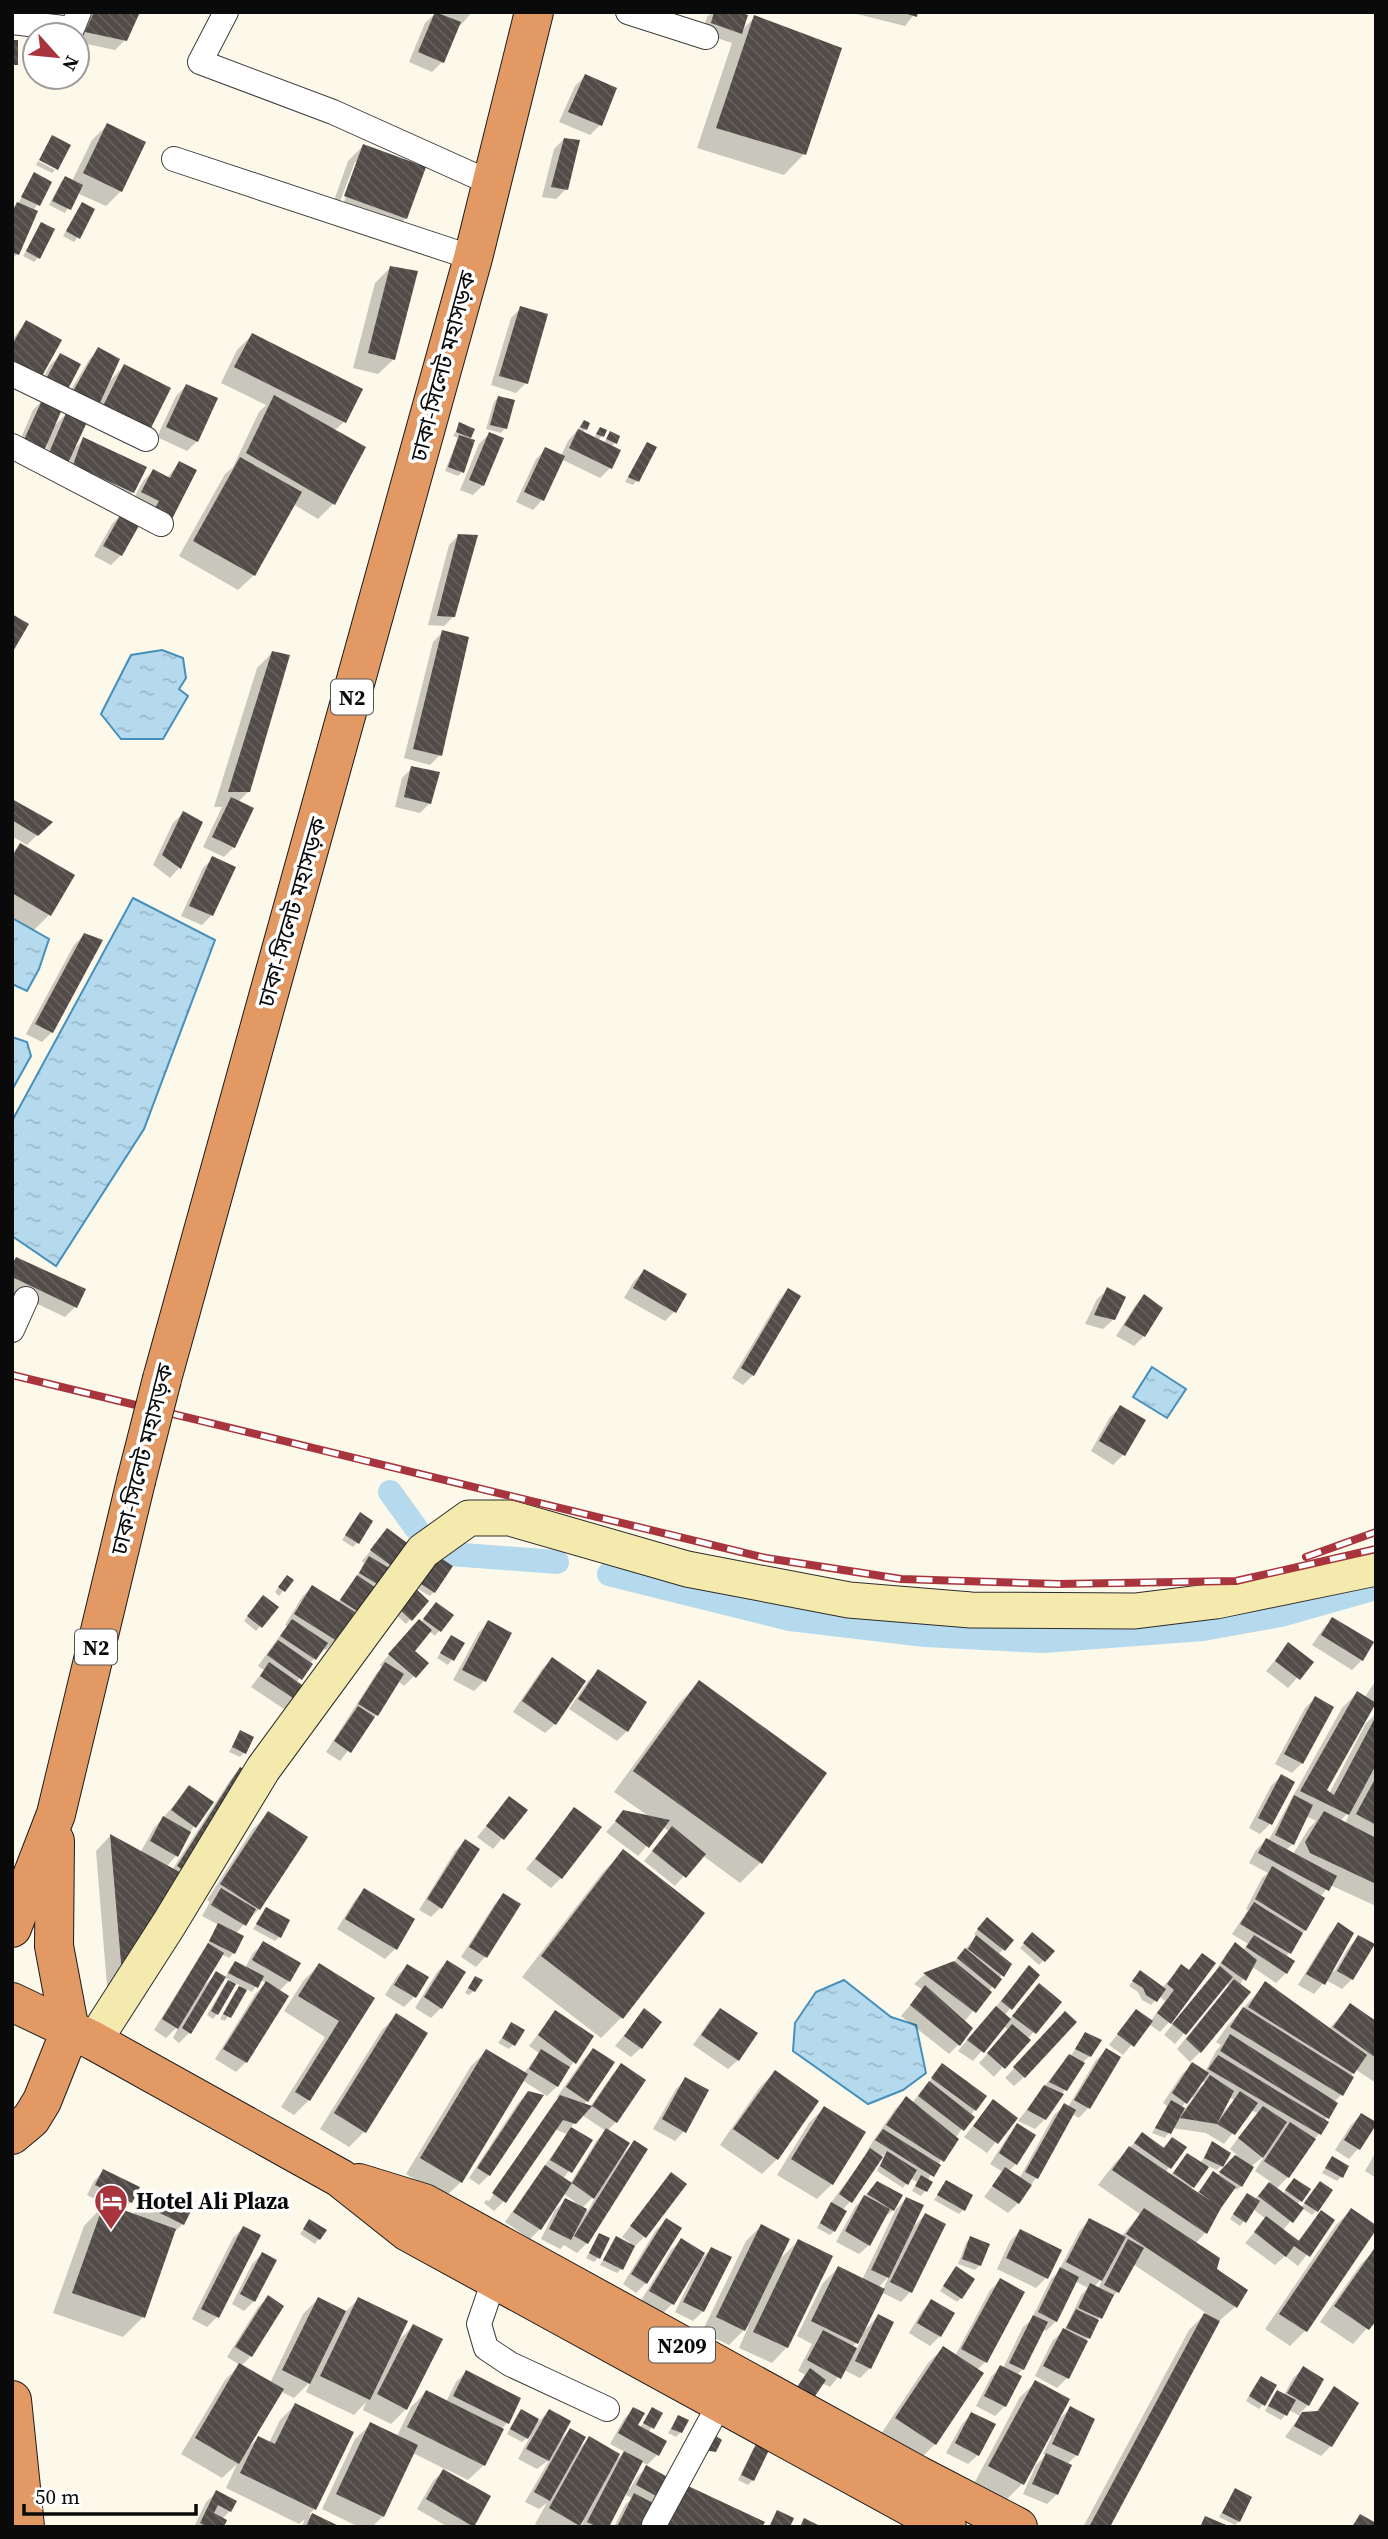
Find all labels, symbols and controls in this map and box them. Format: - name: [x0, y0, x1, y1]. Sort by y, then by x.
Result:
- north arrow: [21, 21, 91, 91]
- text: N: [56, 52, 86, 76]
- street label: ঢাকা-সিলেট মহাসড়ক: [402, 267, 484, 466]
- road number: N2: [331, 680, 373, 714]
- street label: ঢাকা-সিলেট মহাসড়ক: [249, 813, 334, 1011]
- street label: ঢাকা-সিলেট মহাসড়ক: [103, 1360, 181, 1559]
- road number: N2: [75, 1630, 117, 1664]
- hotel icon: Hotel Ali Plaza: [92, 2182, 130, 2231]
- place label: Hotel Ali Plaza: [136, 2185, 290, 2217]
- road number: N209: [649, 2328, 715, 2362]
- scale bar: [24, 2472, 196, 2516]
- text: 50 m: [35, 2482, 80, 2511]

